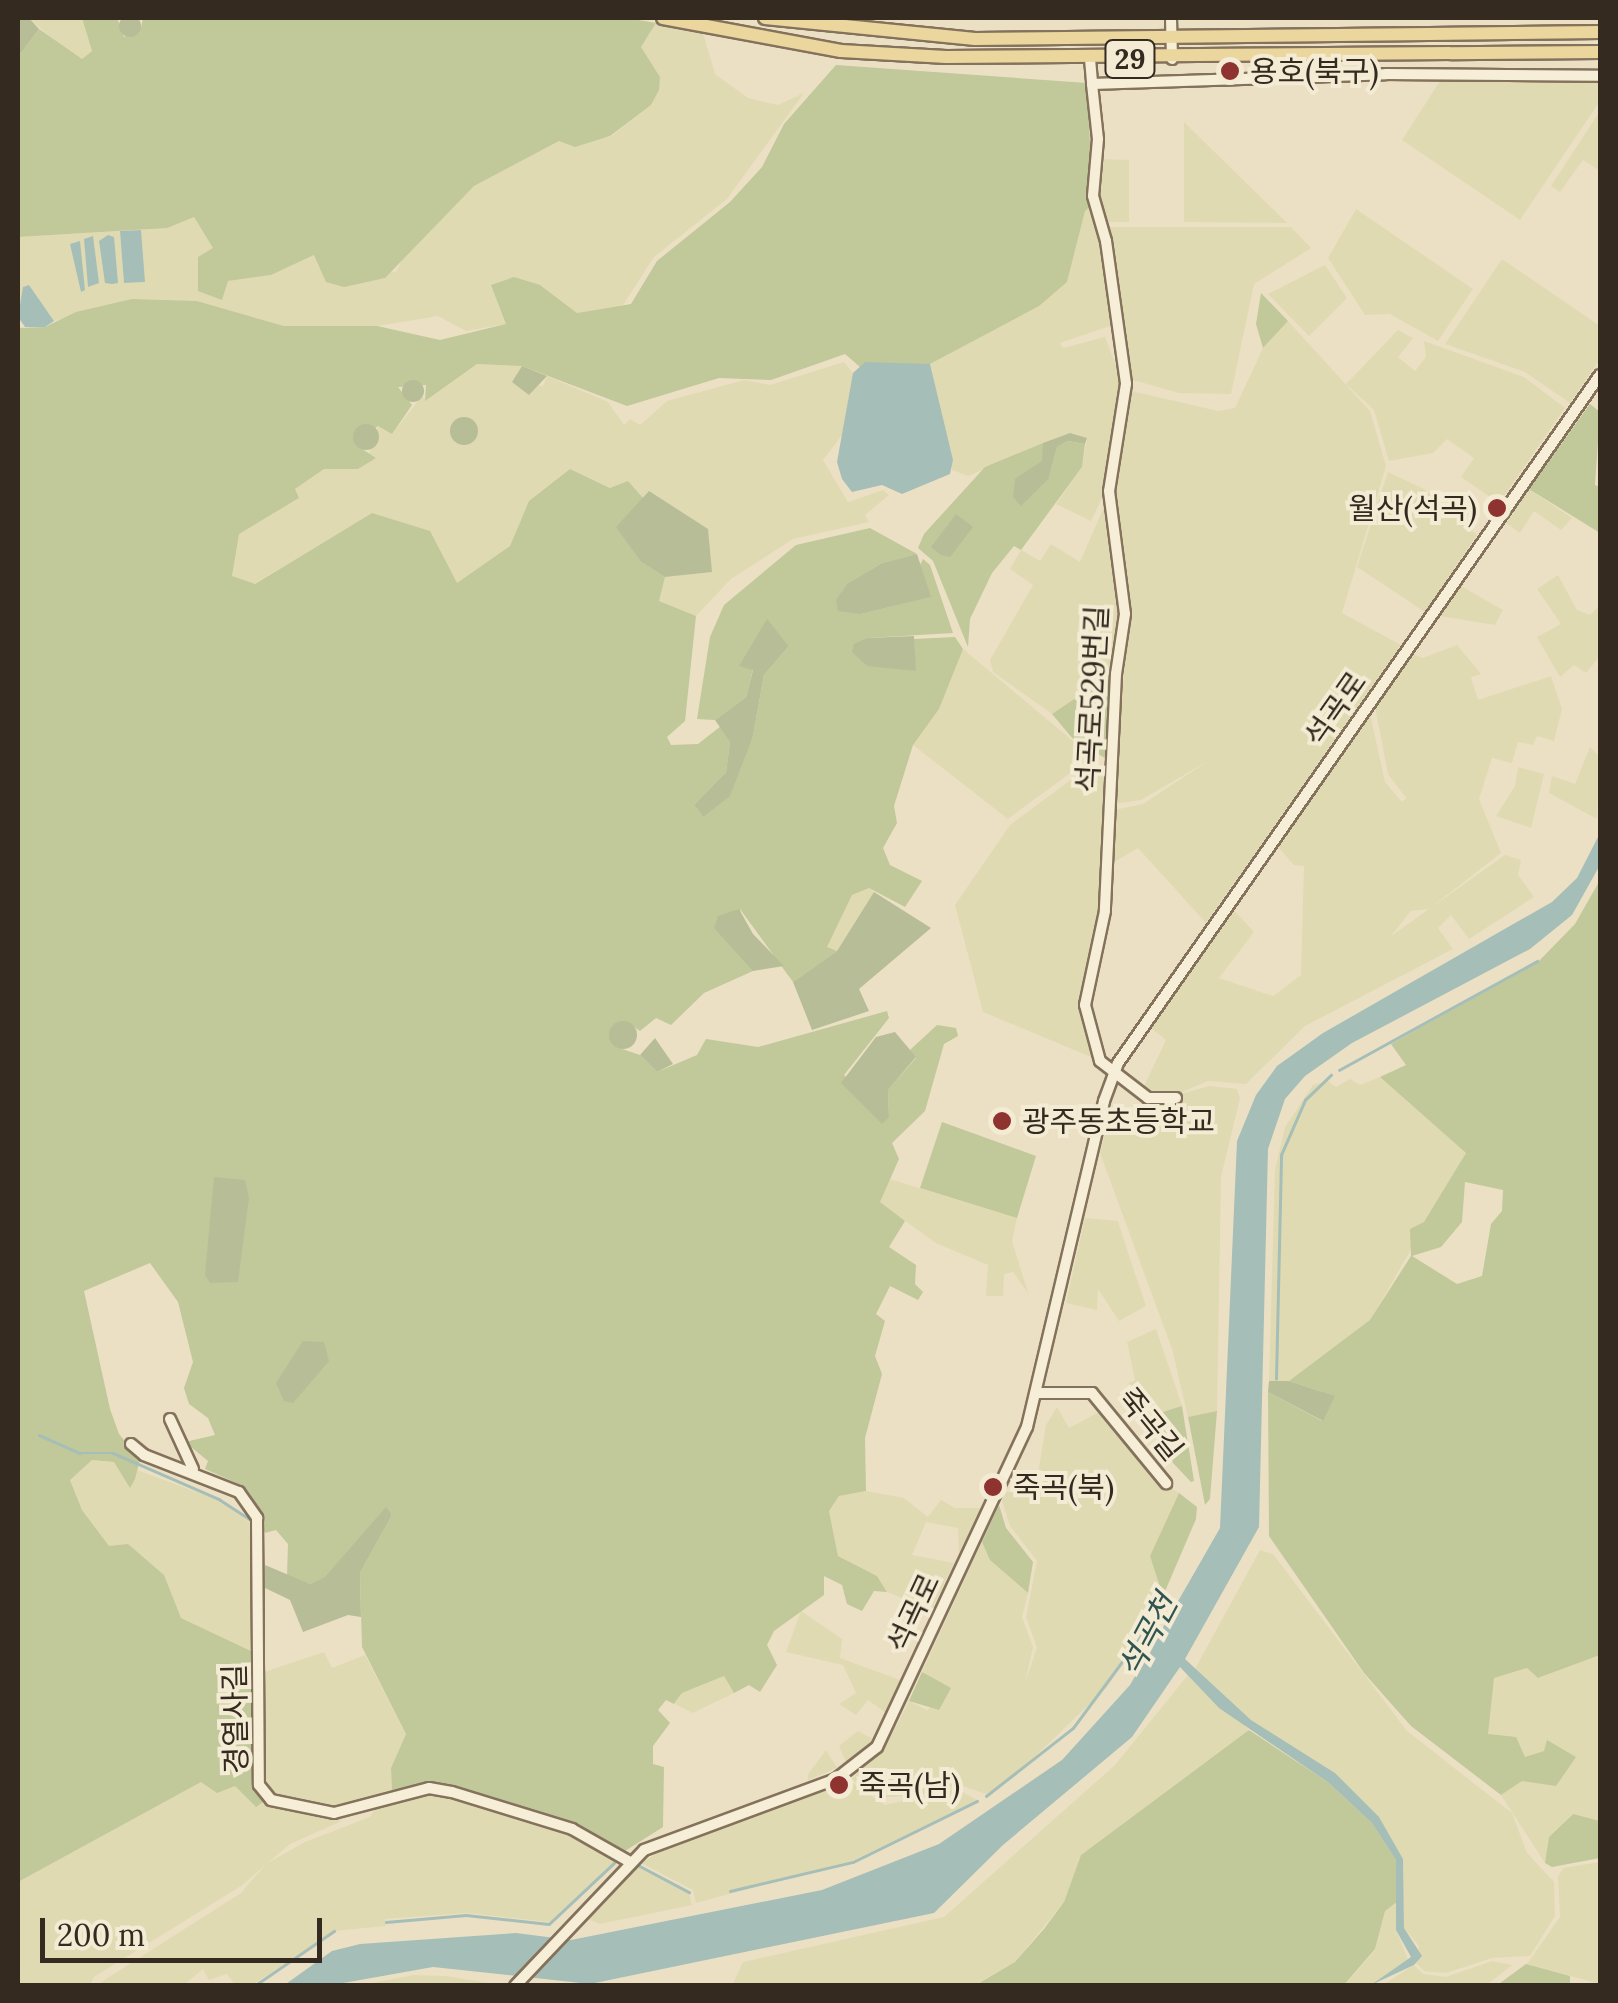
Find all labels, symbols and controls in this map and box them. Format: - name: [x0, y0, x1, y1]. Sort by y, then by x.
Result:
- road number: 29: [1102, 36, 1158, 82]
- place label: 용호(북구): [1250, 53, 1379, 89]
- marker: 용호(북구): [1219, 60, 1241, 82]
- place label: 월산(석곡): [1348, 490, 1477, 526]
- marker: 월산(석곡): [1486, 497, 1508, 519]
- street label: 석곡로529번길: [1069, 604, 1115, 794]
- street label: 석곡로: [1297, 665, 1373, 753]
- place label: 광주동초등학교: [1022, 1103, 1215, 1139]
- marker: 광주동초등학교: [991, 1110, 1013, 1132]
- street label: 죽곡길: [1111, 1380, 1191, 1468]
- place label: 죽곡(북): [1013, 1469, 1114, 1505]
- marker: 죽곡(북): [982, 1476, 1004, 1498]
- street label: 석곡로: [879, 1568, 947, 1658]
- water label: 석곡천: [1110, 1588, 1186, 1684]
- street label: 경열사길: [216, 1663, 254, 1775]
- place label: 죽곡(남): [859, 1767, 960, 1803]
- marker: 죽곡(남): [828, 1774, 850, 1796]
- scale bar: [45, 1898, 328, 1960]
- text: 200 m: [57, 1916, 145, 1954]

